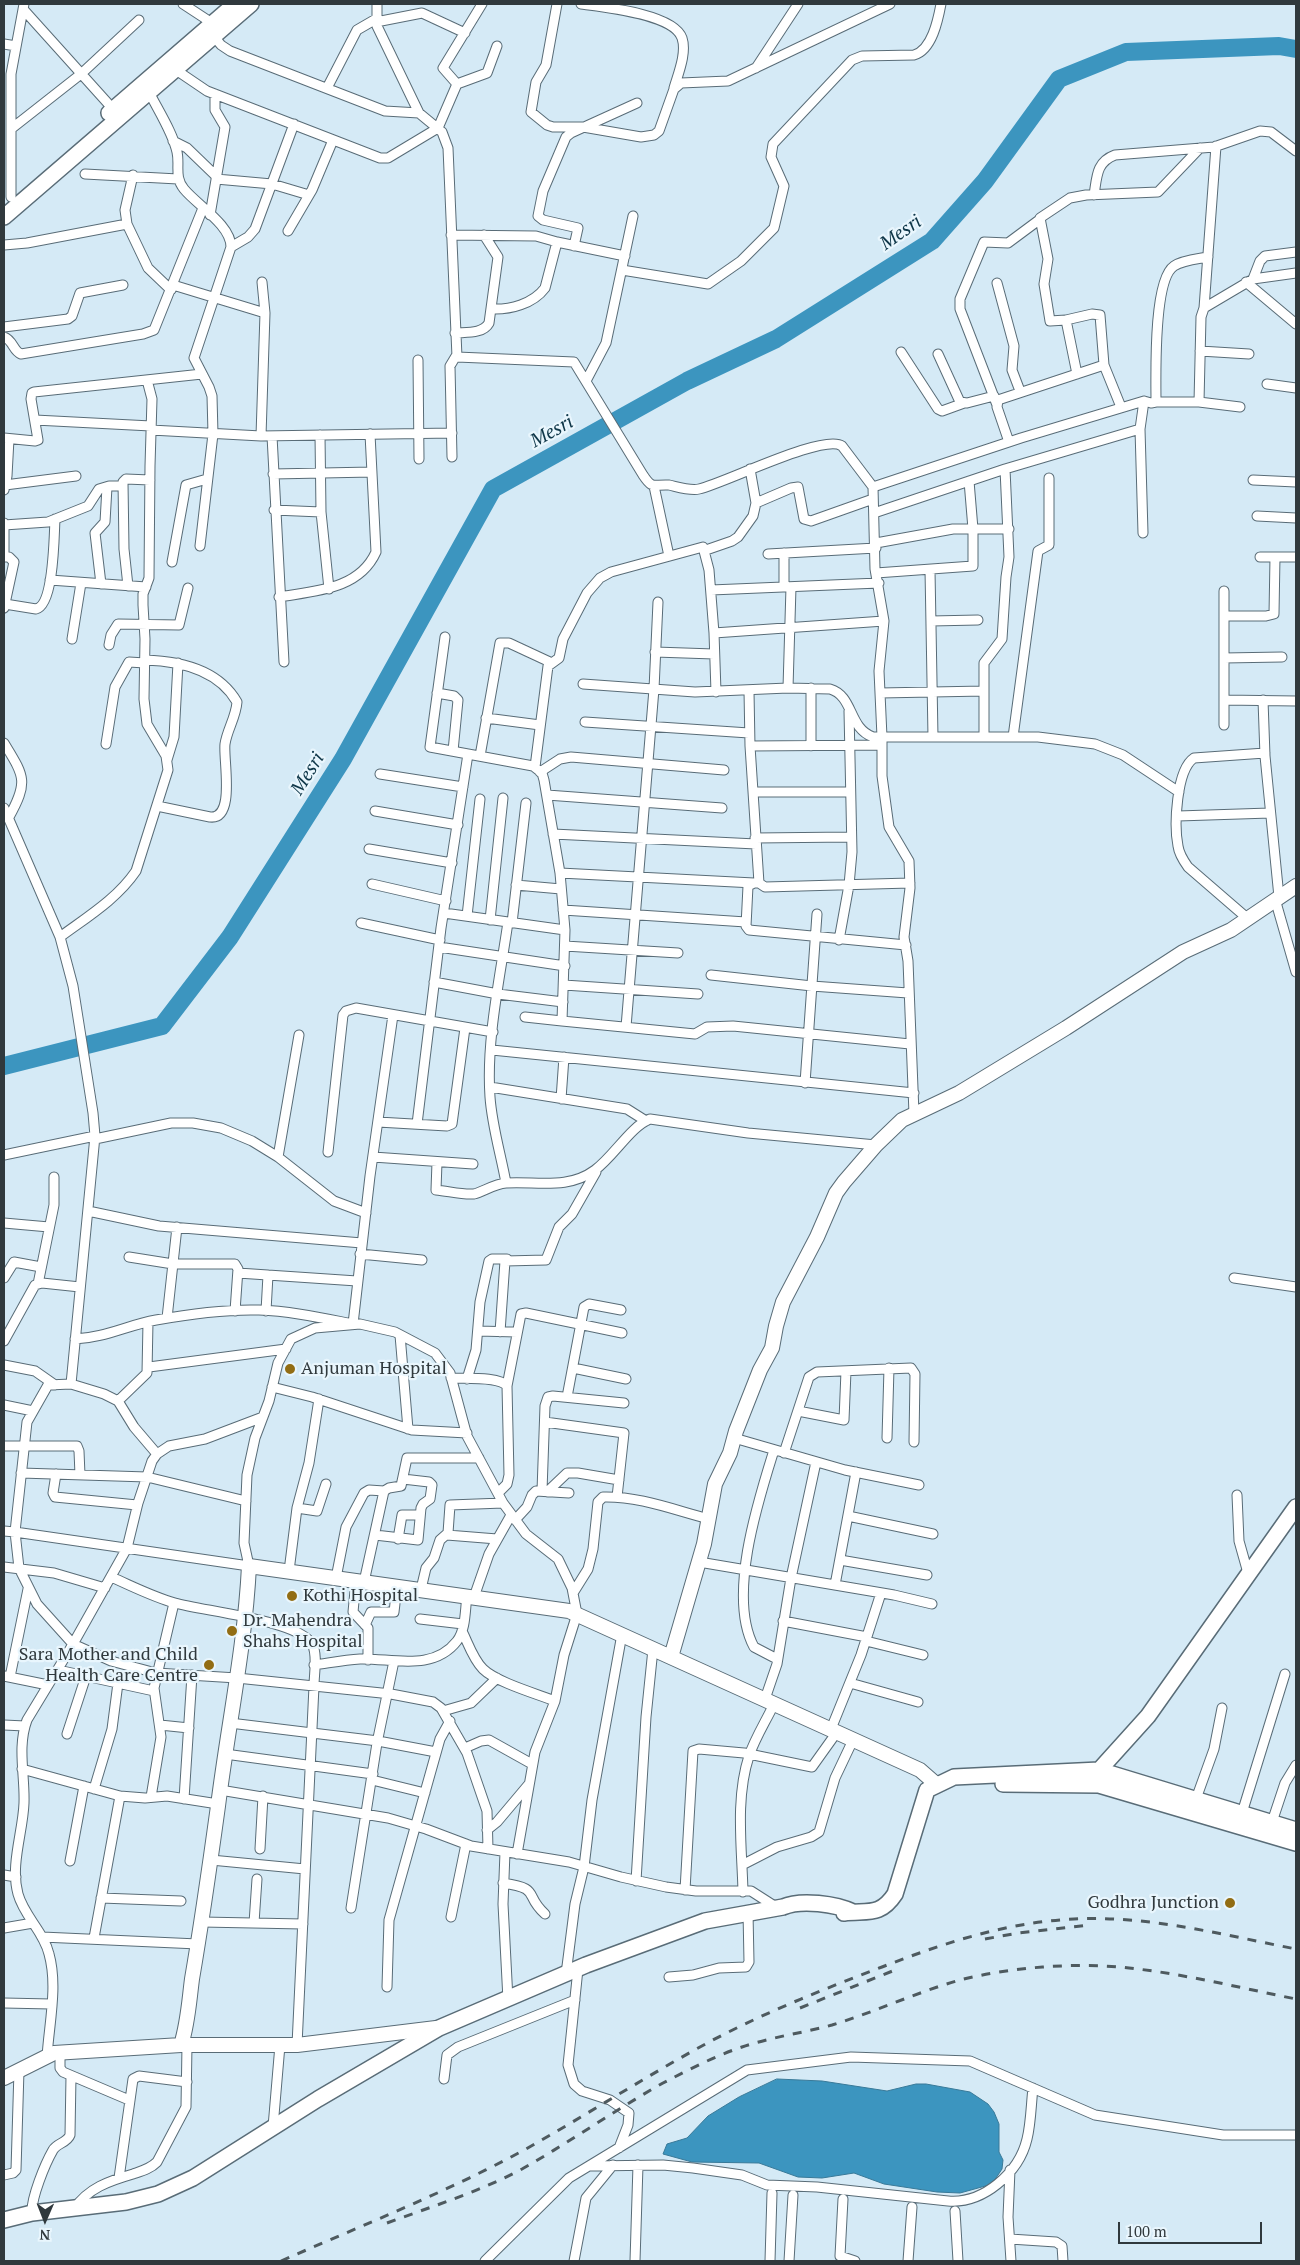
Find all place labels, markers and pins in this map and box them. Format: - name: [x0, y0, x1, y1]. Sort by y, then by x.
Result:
- place label: Anjuman Hospital: [301, 1358, 447, 1380]
- marker: Anjuman Hospital: [283, 1362, 297, 1376]
- place label: Kothi Hospital: [303, 1585, 418, 1607]
- marker: Kothi Hospital: [285, 1589, 299, 1603]
- place label: Dr. Mahendra Shahs Hospital: [243, 1610, 363, 1652]
- marker: Dr. Mahendra Shahs Hospital: [225, 1624, 239, 1638]
- place label: Sara Mother and Child Health Care Centre: [19, 1644, 198, 1686]
- marker: Sara Mother and Child Health Care Centre: [202, 1658, 216, 1672]
- place label: Godhra Junction: [1087, 1892, 1219, 1914]
- marker: Godhra Junction: [1223, 1896, 1237, 1910]

